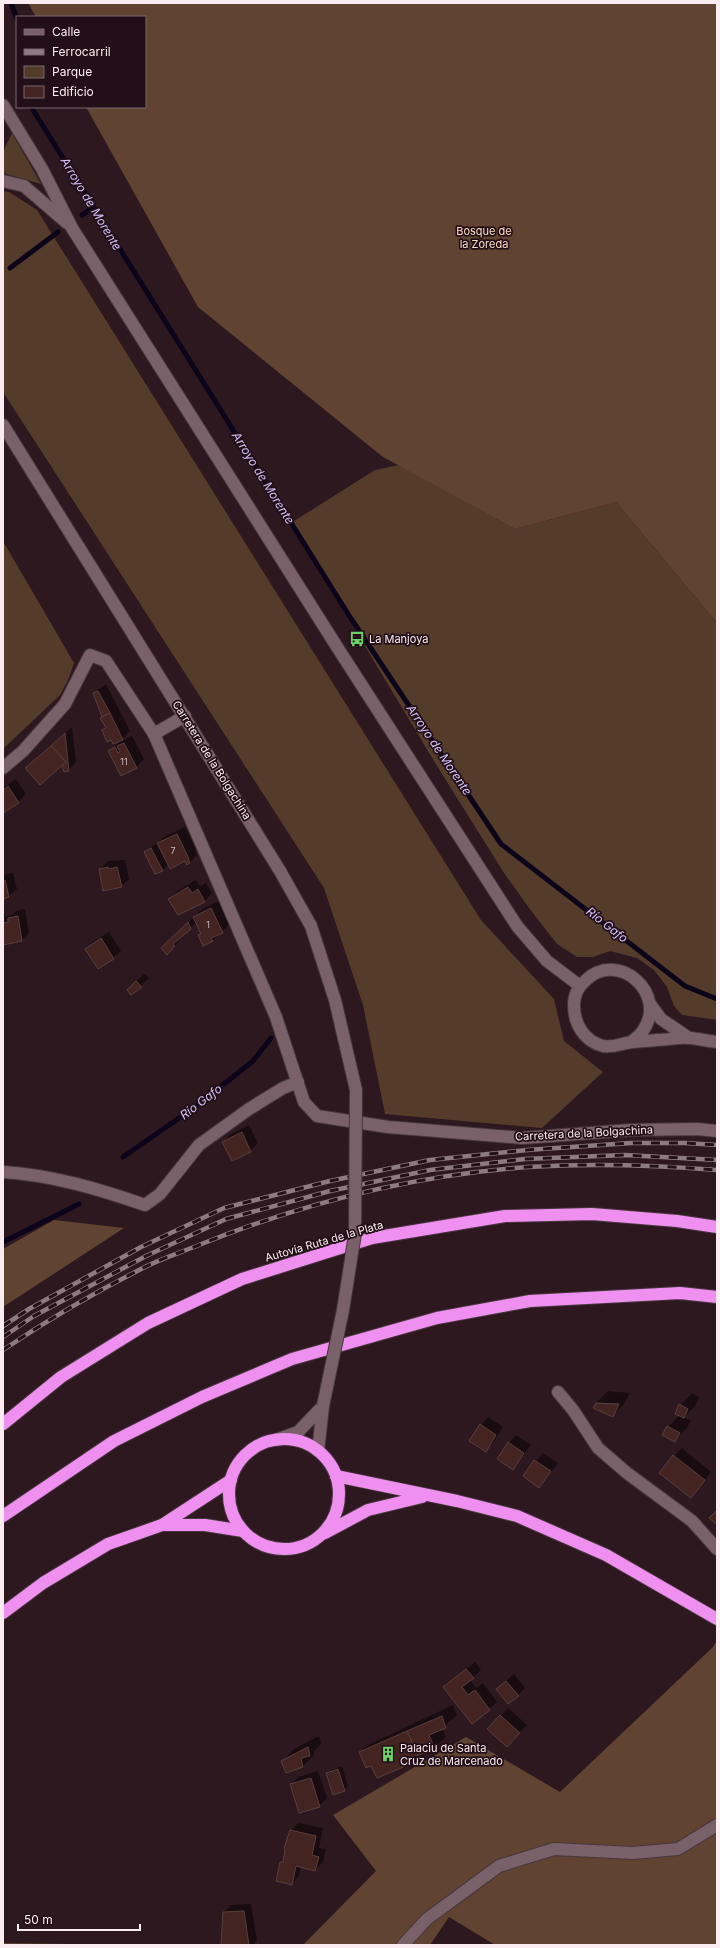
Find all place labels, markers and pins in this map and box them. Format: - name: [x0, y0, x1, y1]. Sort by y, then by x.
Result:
- bus stop icon: La Manjoya: [348, 630, 366, 648]
- place label: La Manjoya: [369, 632, 428, 646]
- place label: Palaciu de Santa Cruz de Marcenado: [400, 1741, 503, 1768]
- building icon: Palaciu de Santa Cruz de Marcenado: [379, 1745, 397, 1763]

